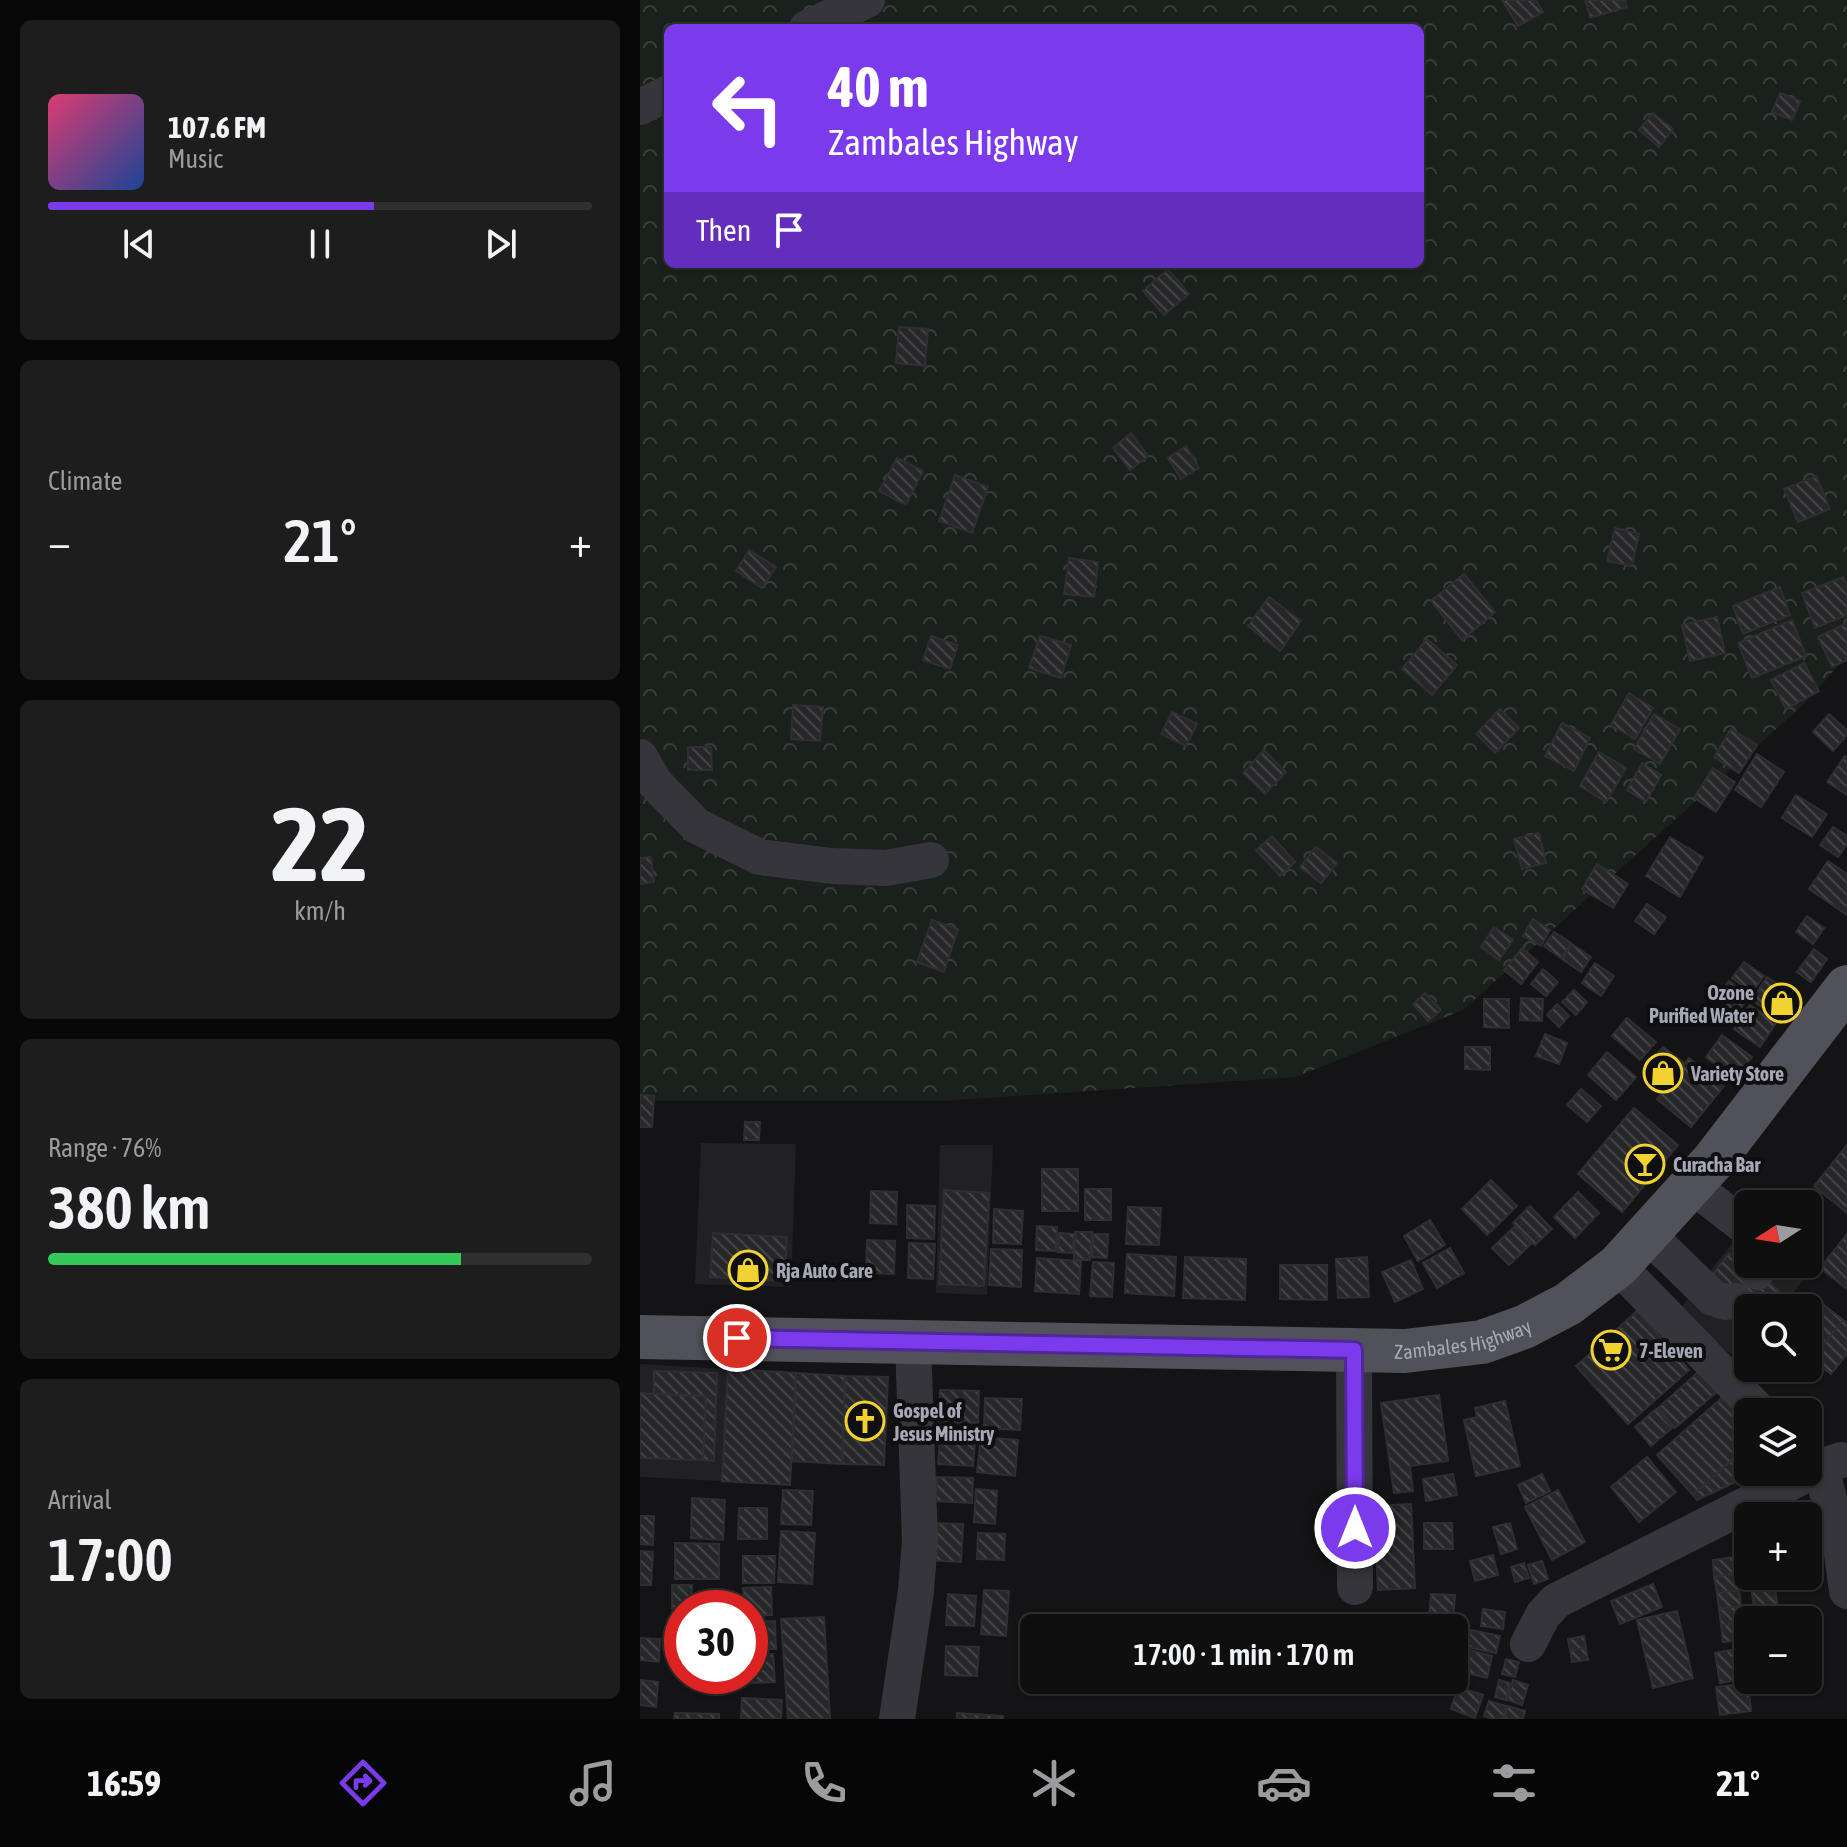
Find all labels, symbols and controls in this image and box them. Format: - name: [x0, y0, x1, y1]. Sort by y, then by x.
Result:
- text: 40 m: [828, 55, 929, 119]
- icon: left: [696, 56, 800, 160]
- text: 107.6 FM: [168, 110, 266, 144]
- text: Zambales Highway: [828, 121, 1079, 163]
- text: Music: [168, 144, 223, 174]
- icon: arrive: [767, 208, 811, 252]
- text: Then: [696, 213, 751, 247]
- icon: previous: [117, 222, 161, 266]
- icon: pause: [298, 222, 342, 266]
- icon: next: [479, 222, 523, 266]
- text: Climate: [48, 466, 122, 496]
- text: 21°: [284, 506, 356, 575]
- text: −: [48, 516, 71, 566]
- text: +: [569, 516, 592, 566]
- text: 22: [271, 784, 369, 903]
- text: km/h: [294, 896, 346, 926]
- place label: Ozone Purified Water: [1649, 981, 1755, 1027]
- shop icon: Ozone Purified Water: [1761, 982, 1803, 1024]
- shop icon: Variety Store: [1642, 1052, 1684, 1094]
- place label: Variety Store: [1690, 1062, 1784, 1085]
- text: Range · 76%: [48, 1133, 161, 1163]
- bar icon: Curacha Bar: [1624, 1143, 1666, 1185]
- place label: Curacha Bar: [1673, 1153, 1761, 1176]
- text: 380 km: [48, 1173, 210, 1242]
- north arrow: [1734, 1190, 1822, 1278]
- map controls: [1734, 1190, 1822, 1694]
- shop icon: Rja Auto Care: [727, 1249, 769, 1291]
- place label: Rja Auto Care: [776, 1259, 873, 1282]
- button: search: [1734, 1294, 1822, 1382]
- pin: [703, 1304, 771, 1372]
- street label: Zambales Highway: [1394, 1314, 1535, 1363]
- icon: arrive: [715, 1316, 759, 1360]
- supermarket icon: 7-Eleven: [1590, 1329, 1632, 1371]
- place label: 7-Eleven: [1639, 1339, 1703, 1362]
- button: layers: [1734, 1398, 1822, 1486]
- place label: Gospel of Jesus Ministry: [892, 1399, 995, 1445]
- church icon: Gospel of Jesus Ministry: [844, 1400, 886, 1442]
- text: Arrival: [48, 1485, 112, 1515]
- position arrow: [1313, 1486, 1397, 1570]
- button: +: [1734, 1502, 1822, 1590]
- text: 17:00: [48, 1525, 173, 1594]
- speed limit sign: 30: [664, 1590, 768, 1694]
- button: −: [1734, 1606, 1822, 1694]
- text: 17:00 · 1 min · 170 m: [1134, 1637, 1354, 1671]
- icon: directions: [335, 1755, 391, 1811]
- icon: music: [565, 1755, 621, 1811]
- icon: phone: [796, 1755, 852, 1811]
- icon: climate: [1026, 1755, 1082, 1811]
- icon: car: [1256, 1755, 1312, 1811]
- icon: filters: [1486, 1755, 1542, 1811]
- text: 16:59: [87, 1762, 161, 1804]
- text: 21°: [1716, 1762, 1760, 1804]

